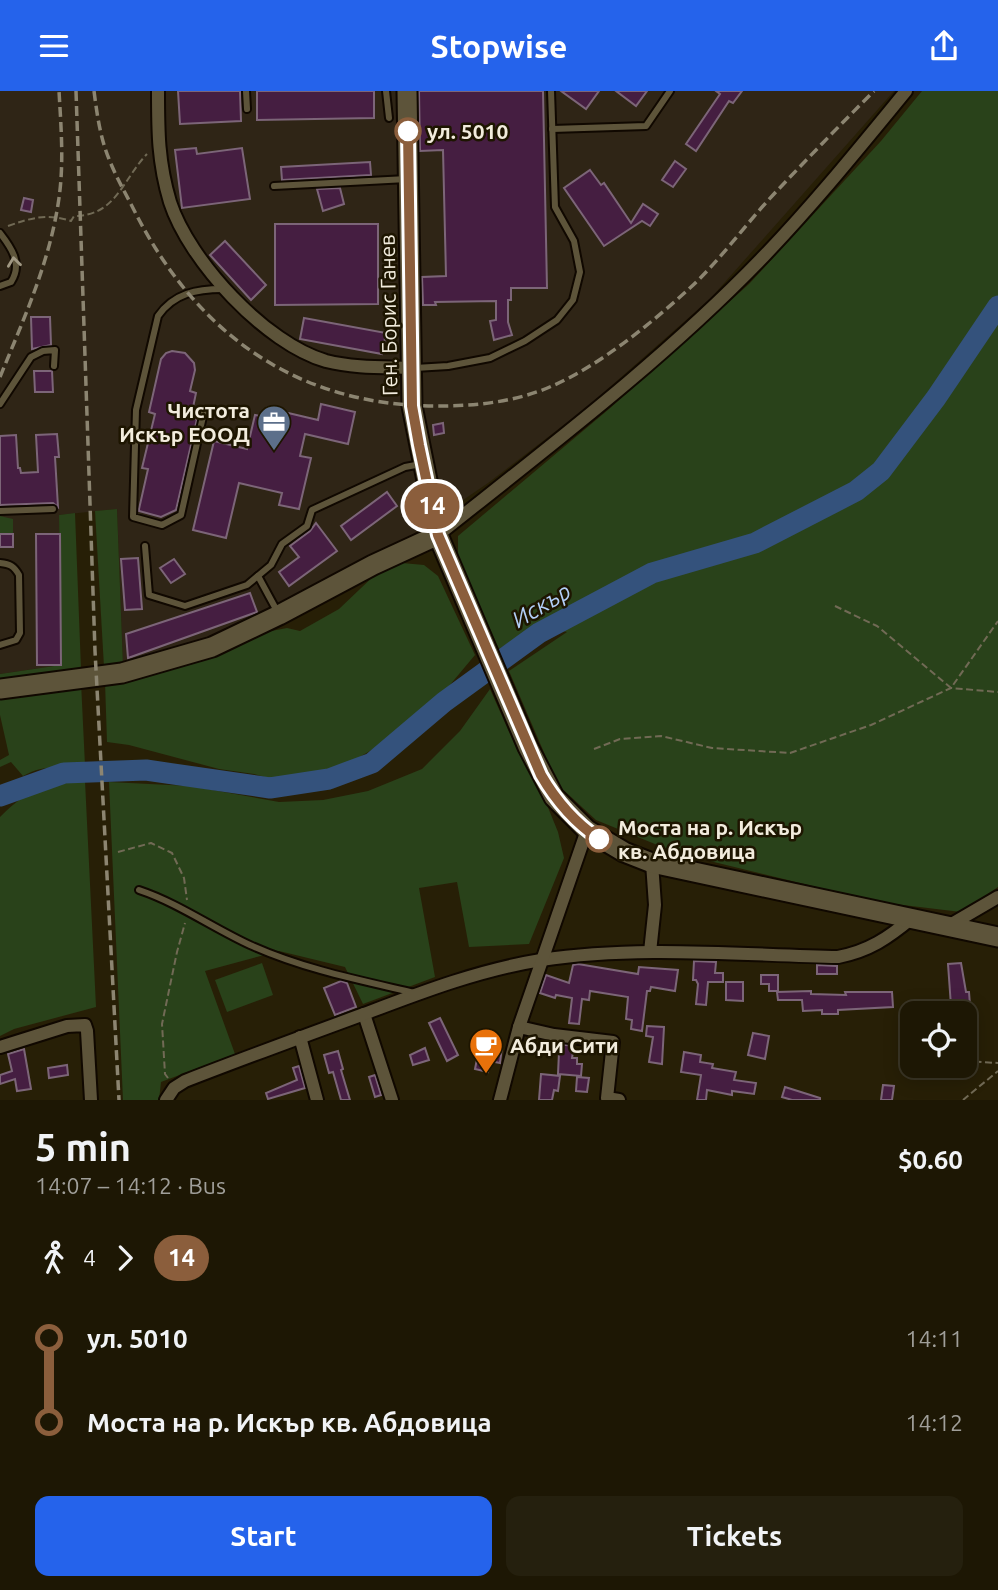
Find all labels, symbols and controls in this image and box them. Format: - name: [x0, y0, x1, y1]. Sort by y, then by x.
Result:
- icon: menu: [35, 27, 73, 65]
- icon: share: [925, 27, 963, 65]
- text: Stopwise: [430, 28, 568, 64]
- marker: ул. 5010: [395, 118, 421, 144]
- place label: ул. 5010: [427, 119, 508, 143]
- street label: Ген. Борис Ганев: [375, 234, 401, 396]
- one-way arrow: [7, 256, 22, 268]
- place label: Чистота Искър ЕООД: [119, 398, 250, 446]
- office icon: Чистота Искър ЕООД: [255, 403, 293, 452]
- line badge: 14: [400, 483, 464, 529]
- text: 14: [418, 492, 446, 519]
- water label: Искър: [507, 578, 575, 632]
- place label: Моста на р. Искър кв. Абдовица: [618, 815, 802, 863]
- marker: Моста на р. Искър кв. Абдовица: [586, 826, 612, 852]
- map controls: [900, 1001, 977, 1078]
- button: locate: [900, 1001, 977, 1078]
- cafe icon: Абди Сити: [467, 1026, 505, 1075]
- place label: Абди Сити: [510, 1033, 619, 1057]
- text: 5 min: [35, 1126, 131, 1168]
- text: $0.60: [898, 1145, 963, 1174]
- text: 14:07 – 14:12 · Bus: [35, 1173, 226, 1198]
- icon: walk: [35, 1239, 73, 1277]
- icon: forward: [106, 1239, 144, 1277]
- text: 14: [168, 1244, 195, 1271]
- text: 4: [83, 1245, 96, 1270]
- text: ул. 5010: [87, 1324, 188, 1353]
- text: 14:11: [905, 1326, 963, 1351]
- text: Моста на р. Искър кв. Абдовица: [87, 1408, 492, 1437]
- text: 14:12: [905, 1410, 963, 1435]
- button: Start: [35, 1496, 492, 1576]
- button: Tickets: [506, 1496, 963, 1576]

